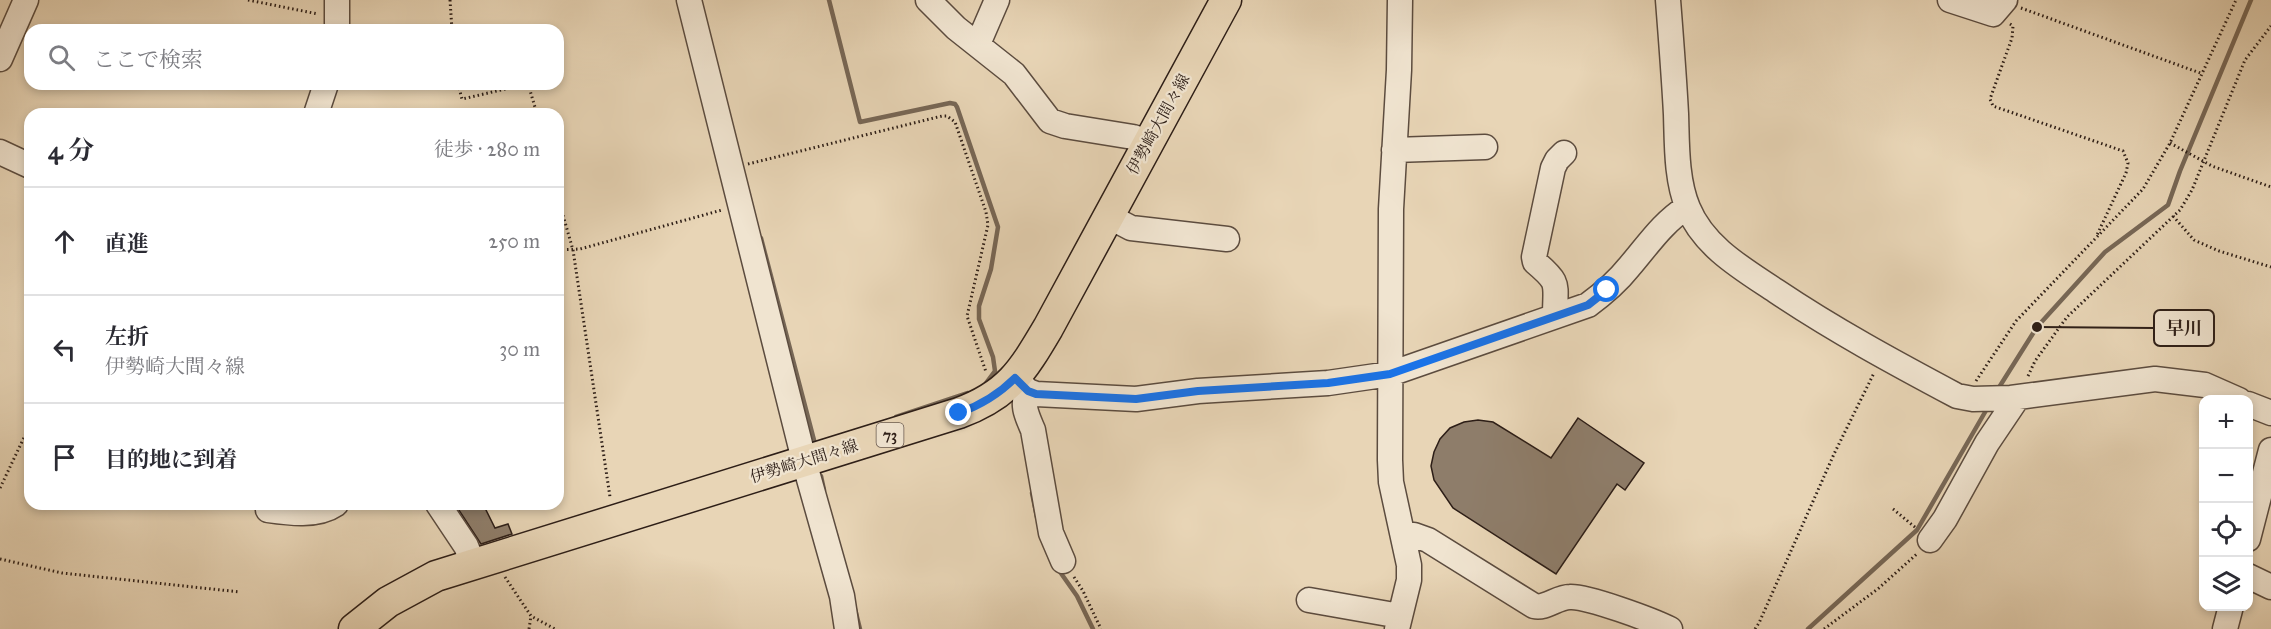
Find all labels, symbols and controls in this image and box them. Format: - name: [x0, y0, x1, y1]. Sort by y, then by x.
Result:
- search box: [24, 24, 564, 90]
- icon: search: [45, 41, 78, 74]
- text: ここで検索: [93, 46, 203, 73]
- street label: 伊勢崎大間々線: [1123, 70, 1193, 178]
- text: 4 分: [48, 134, 94, 166]
- text: 徒歩 · 280 m: [434, 137, 540, 161]
- icon: ahead: [48, 225, 81, 258]
- text: 250 m: [488, 229, 540, 253]
- text: 直進: [105, 230, 149, 257]
- route start: [1593, 276, 1619, 302]
- callout: 早川: [2154, 310, 2214, 346]
- text: 早川: [2166, 317, 2202, 339]
- text: 左折: [105, 323, 149, 350]
- icon: left: [48, 333, 81, 366]
- text: 30 m: [499, 337, 540, 361]
- text: 伊勢崎大間々線: [105, 354, 245, 378]
- map controls: [2199, 395, 2253, 611]
- button: +: [2199, 395, 2253, 449]
- route end: [945, 399, 971, 425]
- road number: 73: [876, 423, 904, 447]
- street label: 伊勢崎大間々線: [748, 436, 860, 486]
- icon: arrive: [48, 441, 81, 474]
- text: 目的地に到着: [105, 446, 237, 473]
- button: −: [2199, 449, 2253, 503]
- button: locate: [2199, 503, 2253, 557]
- button: layers: [2199, 557, 2253, 611]

